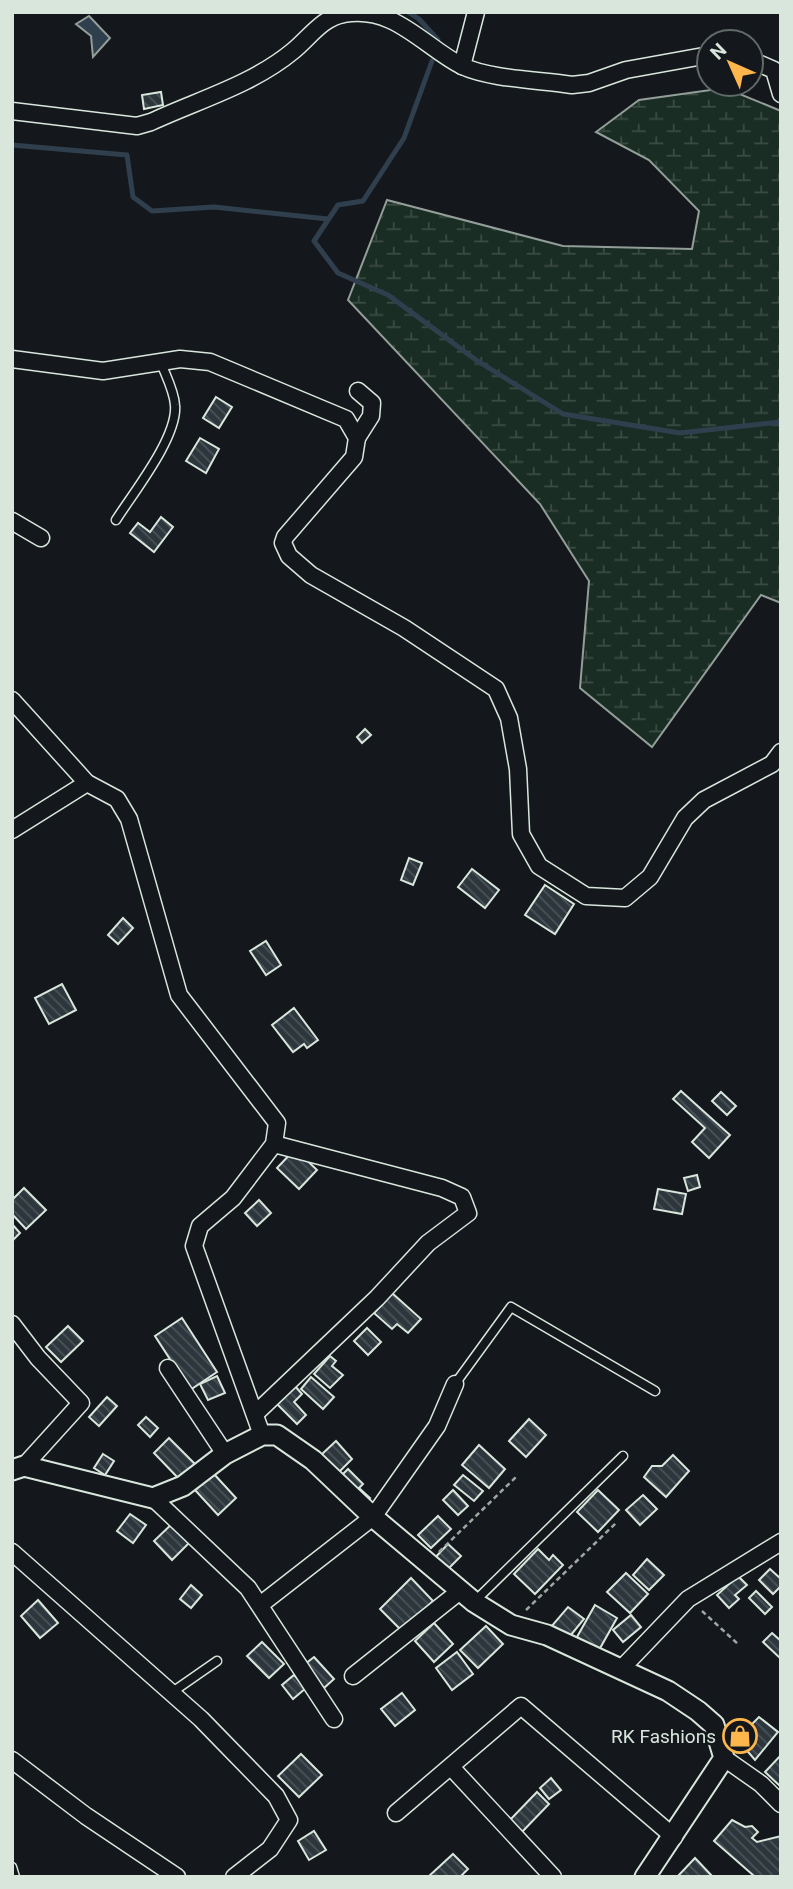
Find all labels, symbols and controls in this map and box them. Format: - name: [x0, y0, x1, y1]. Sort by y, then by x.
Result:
- north arrow: [695, 28, 765, 98]
- text: N: [705, 38, 731, 64]
- shop icon: RK Fashions: [721, 1717, 759, 1755]
- place label: RK Fashions: [611, 1725, 716, 1748]

